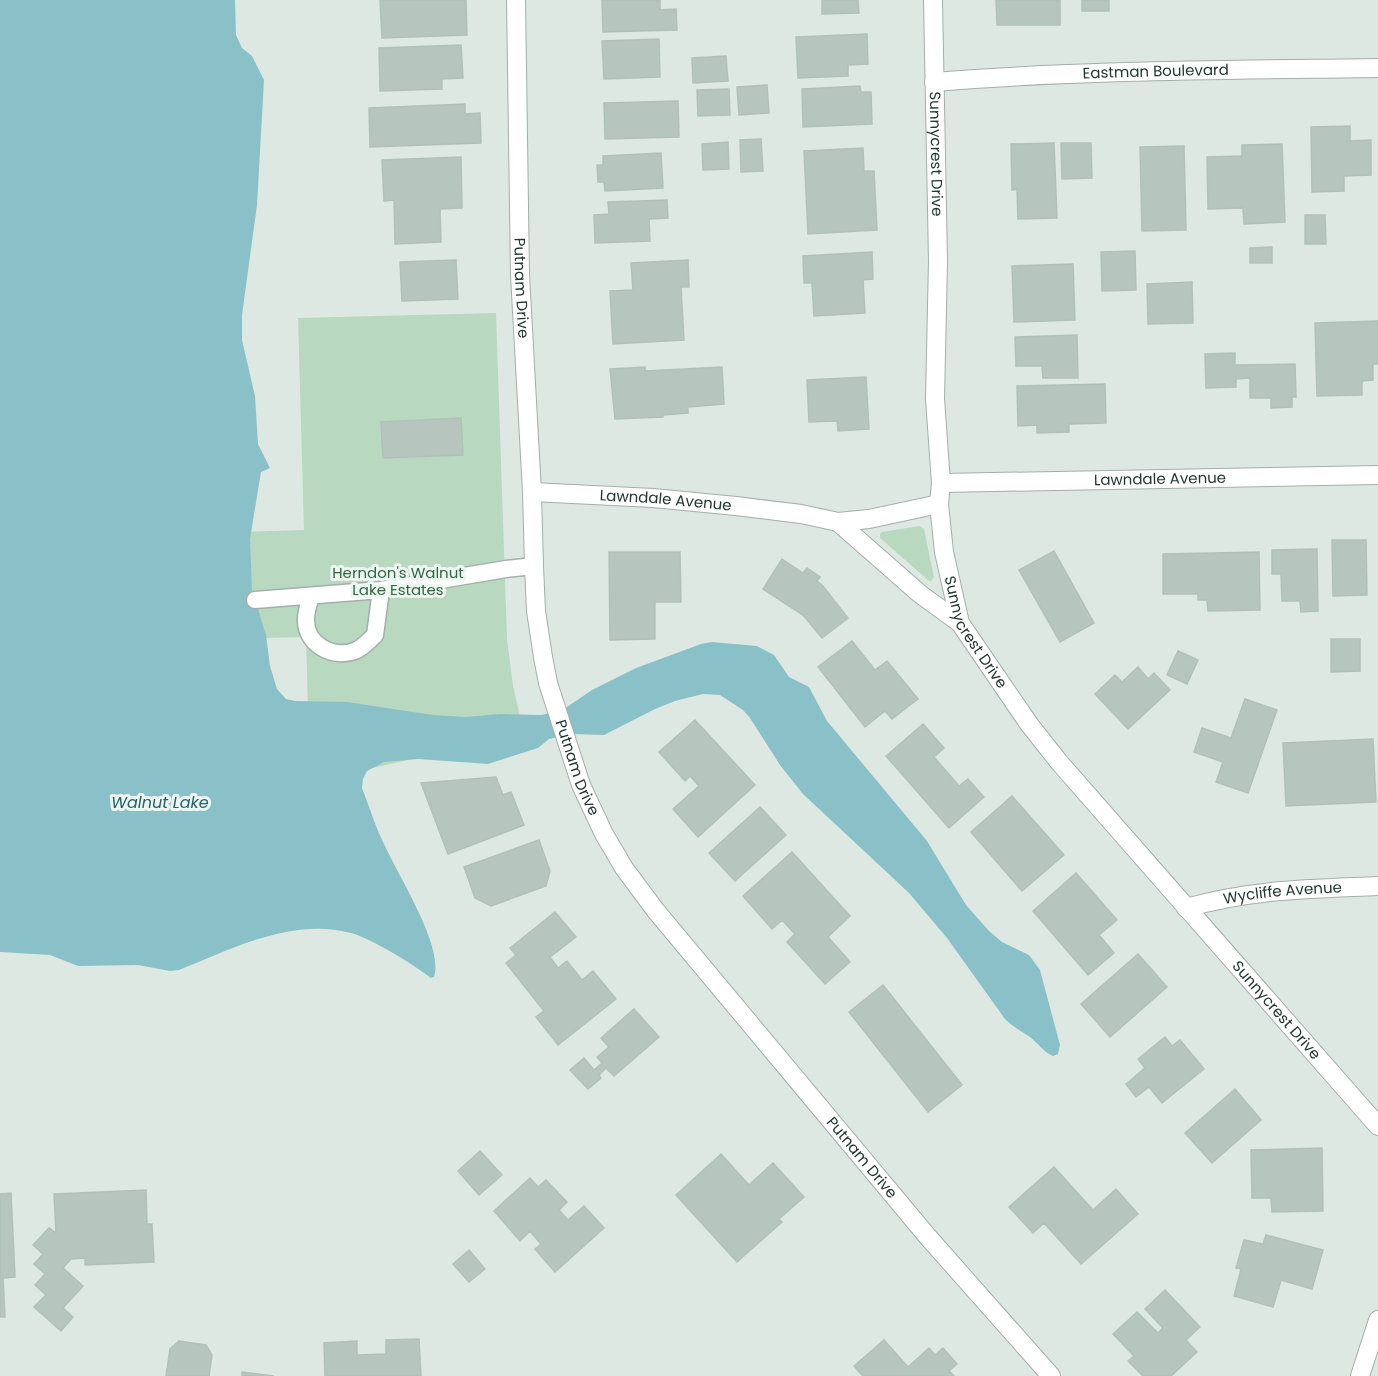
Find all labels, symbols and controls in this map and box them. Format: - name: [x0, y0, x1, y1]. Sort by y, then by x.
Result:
- street label: Eastman Boulevard: [1082, 59, 1229, 83]
- street label: Sunnycrest Drive: [925, 91, 948, 217]
- street label: Putnam Drive: [509, 237, 534, 339]
- street label: Lawndale Avenue: [1094, 467, 1226, 490]
- street label: Lawndale Avenue: [599, 484, 733, 516]
- park label: Herndon's Walnut Lake Estates: [332, 562, 464, 600]
- street label: Sunnycrest Drive: [940, 574, 1013, 692]
- street label: Putnam Drive: [551, 717, 605, 819]
- water label: Walnut Lake: [111, 791, 209, 814]
- street label: Wycliffe Avenue: [1221, 876, 1342, 909]
- street label: Sunnycrest Drive: [1228, 956, 1326, 1064]
- street label: Putnam Drive: [822, 1112, 902, 1203]

